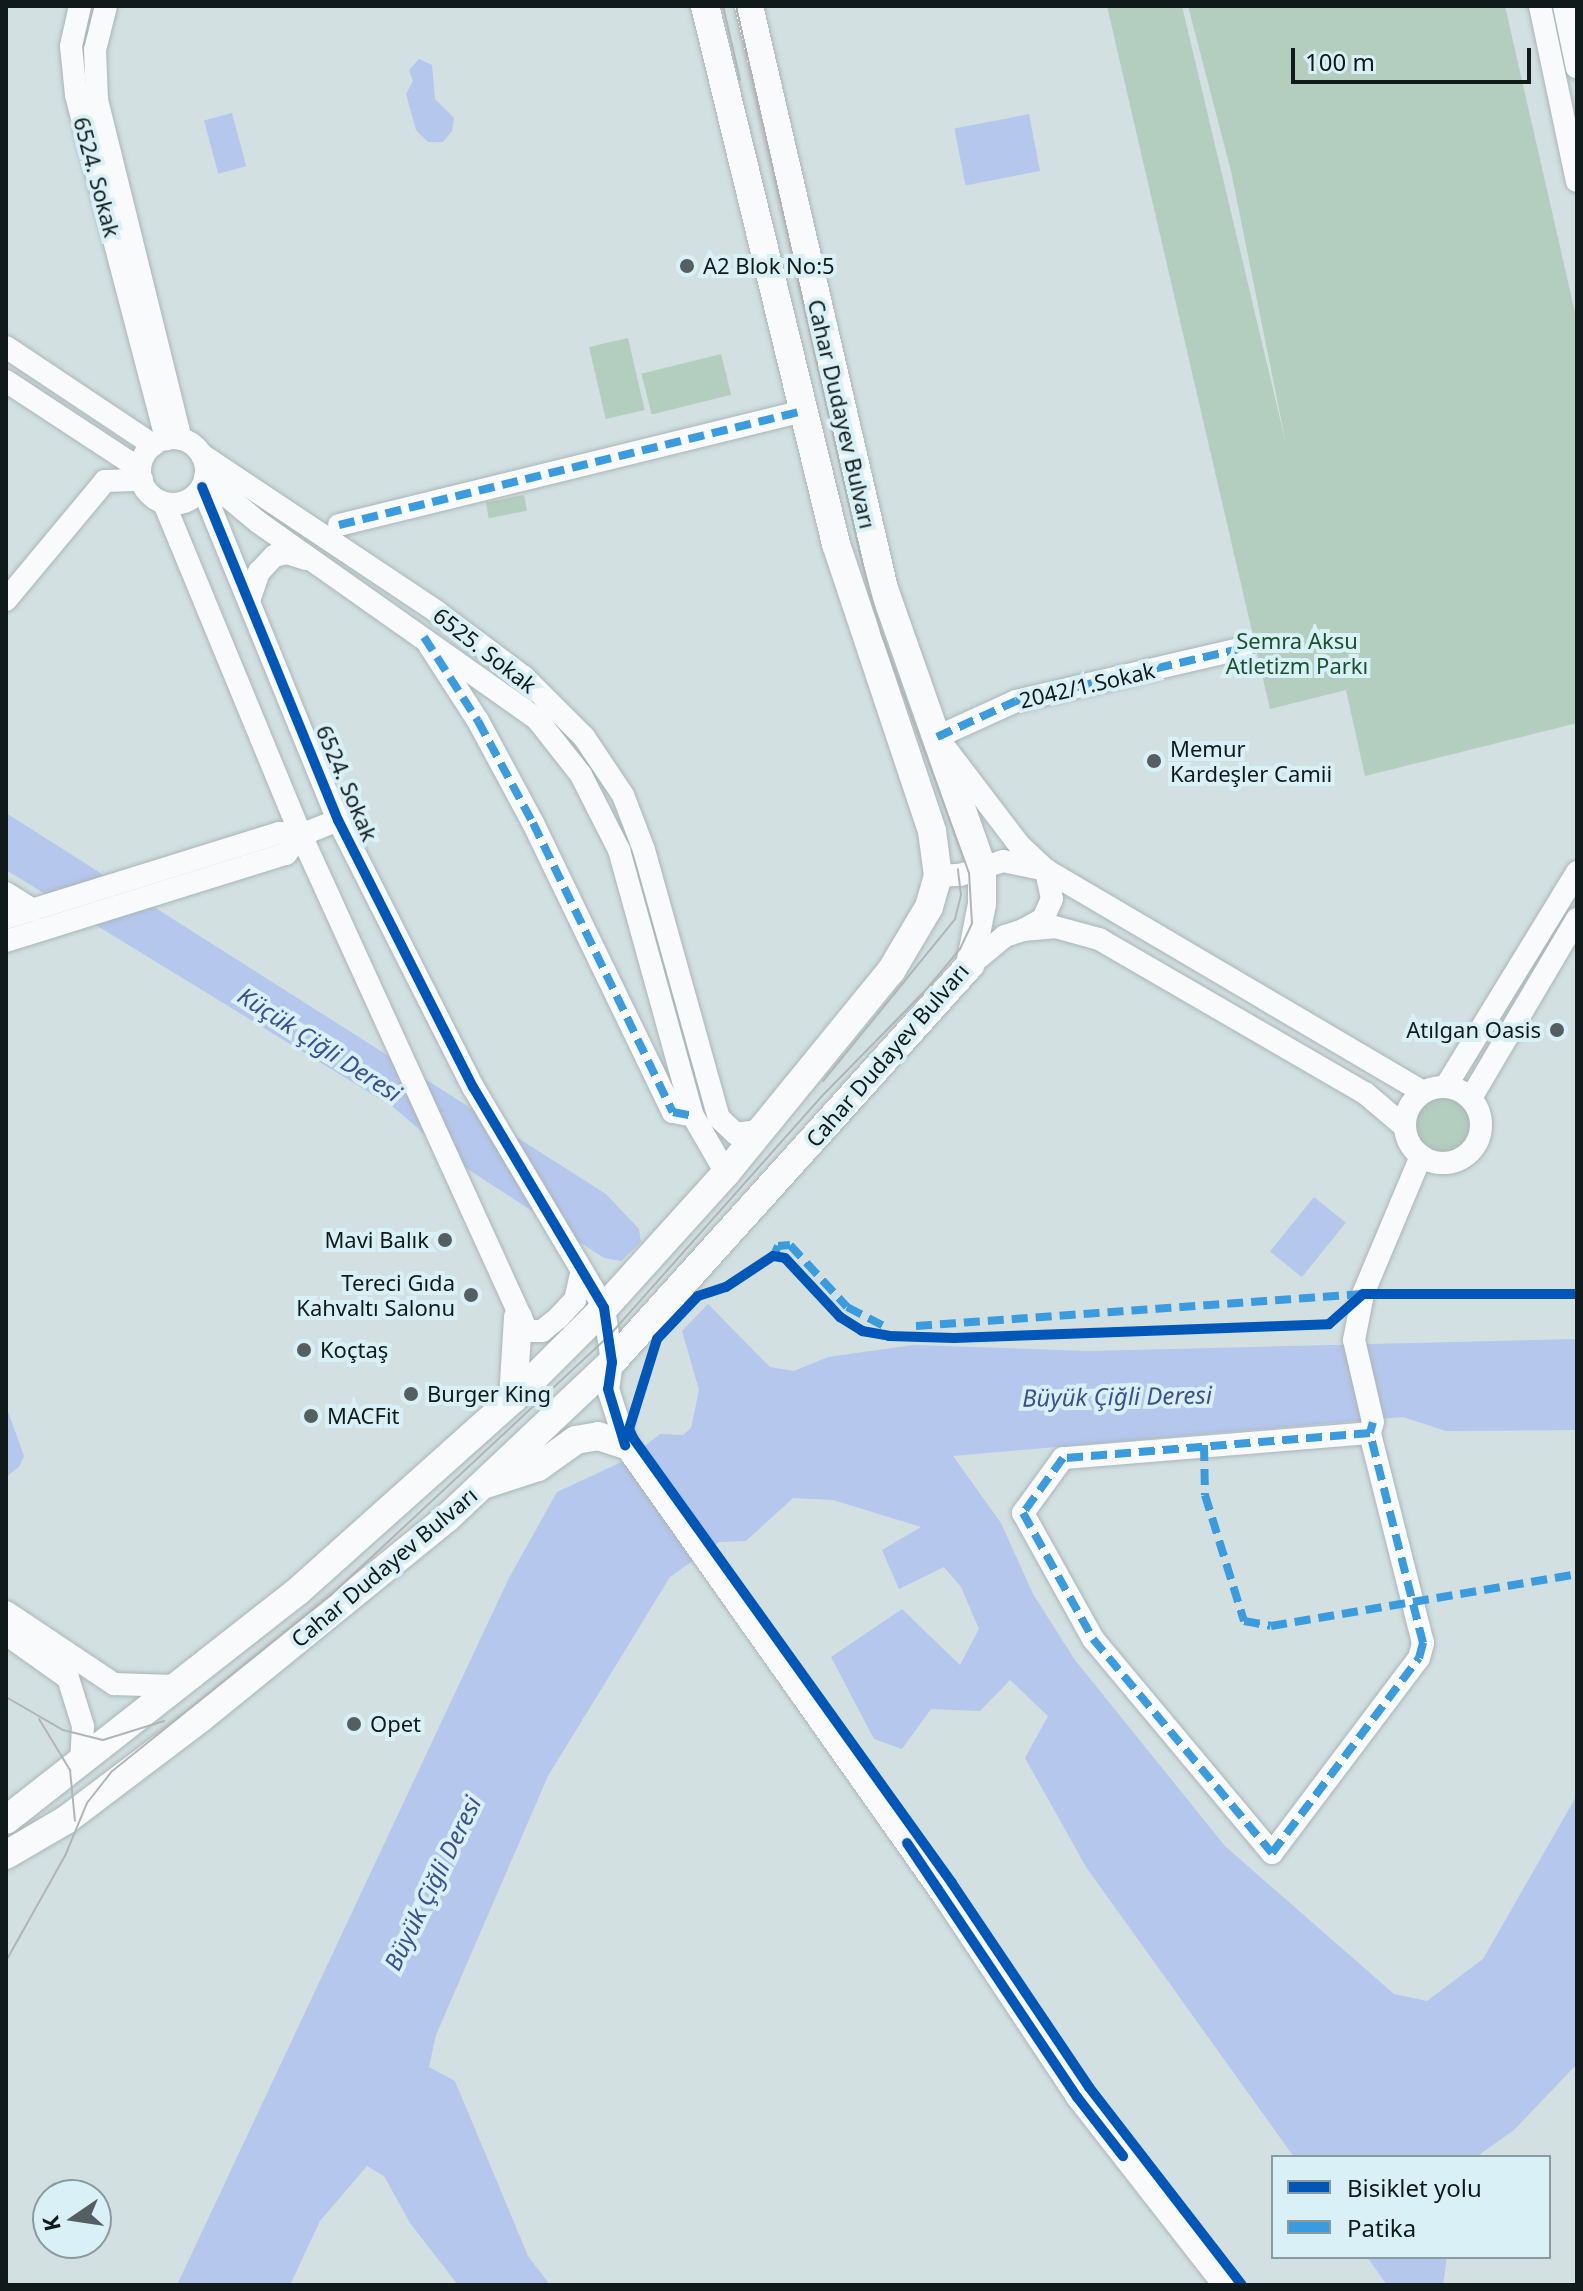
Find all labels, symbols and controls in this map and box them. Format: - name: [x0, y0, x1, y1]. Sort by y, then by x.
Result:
- scale bar: [1295, 32, 1535, 82]
- text: 100 m: [1305, 45, 1375, 78]
- street label: 6524. Sokak: [68, 114, 126, 240]
- place label: A2 Blok No:5: [703, 253, 835, 279]
- marker: A2 Blok No:5: [678, 257, 696, 275]
- street label: Cahar Dudayev Bulvarı: [803, 297, 881, 531]
- street label: 6525. Sokak: [428, 602, 542, 698]
- park label: Semra Aksu Atletizm Parkı: [1226, 627, 1368, 678]
- street label: 2042/1.Sokak: [1017, 657, 1157, 713]
- street label: 6524. Sokak: [311, 721, 383, 845]
- place label: Memur Kardeşler Camii: [1170, 735, 1332, 786]
- marker: Memur Kardeşler Camii: [1145, 752, 1163, 770]
- street label: Cahar Dudayev Bulvarı: [800, 958, 974, 1152]
- water label: Küçük Çiğli Deresi: [233, 981, 407, 1107]
- place label: Atılgan Oasis: [1406, 1017, 1541, 1043]
- marker: Atılgan Oasis: [1548, 1021, 1566, 1039]
- place label: Mavi Balık: [324, 1227, 429, 1253]
- marker: Mavi Balık: [436, 1231, 454, 1249]
- place label: Tereci Gıda Kahvaltı Salonu: [296, 1269, 455, 1320]
- marker: Tereci Gıda Kahvaltı Salonu: [462, 1286, 480, 1304]
- place label: Koçtaş: [320, 1337, 388, 1363]
- marker: Koçtaş: [295, 1341, 313, 1359]
- water label: Büyük Çiğli Deresi: [1022, 1380, 1212, 1412]
- place label: Burger King: [427, 1381, 551, 1407]
- marker: Burger King: [402, 1385, 420, 1403]
- place label: MACFit: [327, 1403, 400, 1429]
- marker: MACFit: [302, 1407, 320, 1425]
- street label: Cahar Dudayev Bulvarı: [286, 1482, 482, 1652]
- place label: Opet: [370, 1711, 421, 1737]
- marker: Opet: [345, 1715, 363, 1733]
- water label: Büyük Çiğli Deresi: [377, 1791, 487, 1975]
- legend: [1271, 2155, 1551, 2259]
- text: Bisiklet yolu: [1347, 2171, 1482, 2204]
- north arrow: [32, 2179, 112, 2259]
- text: Patika: [1347, 2211, 1416, 2244]
- text: K: [34, 2213, 67, 2234]

